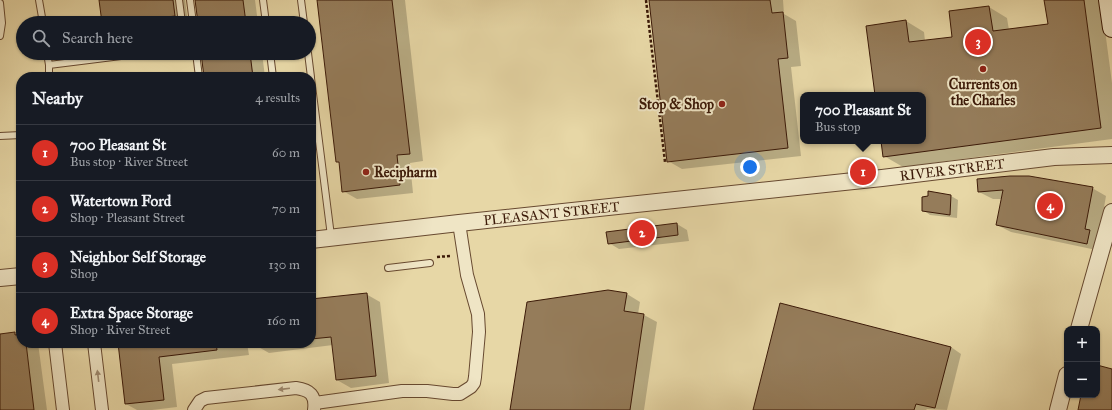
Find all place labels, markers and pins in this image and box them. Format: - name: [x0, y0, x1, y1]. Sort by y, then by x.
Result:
- pin: 3: [965, 27, 991, 57]
- marker: Currents on the Charles: [978, 64, 988, 74]
- place label: Currents on the Charles: [949, 76, 1018, 109]
- place label: Stop & Shop: [639, 96, 714, 114]
- marker: Stop & Shop: [717, 99, 727, 109]
- pin: 1: [850, 157, 876, 187]
- place label: Recipharm: [374, 164, 437, 182]
- marker: Recipharm: [361, 167, 371, 177]
- pin: 4: [1037, 191, 1063, 221]
- pin: 2: [629, 218, 655, 248]

